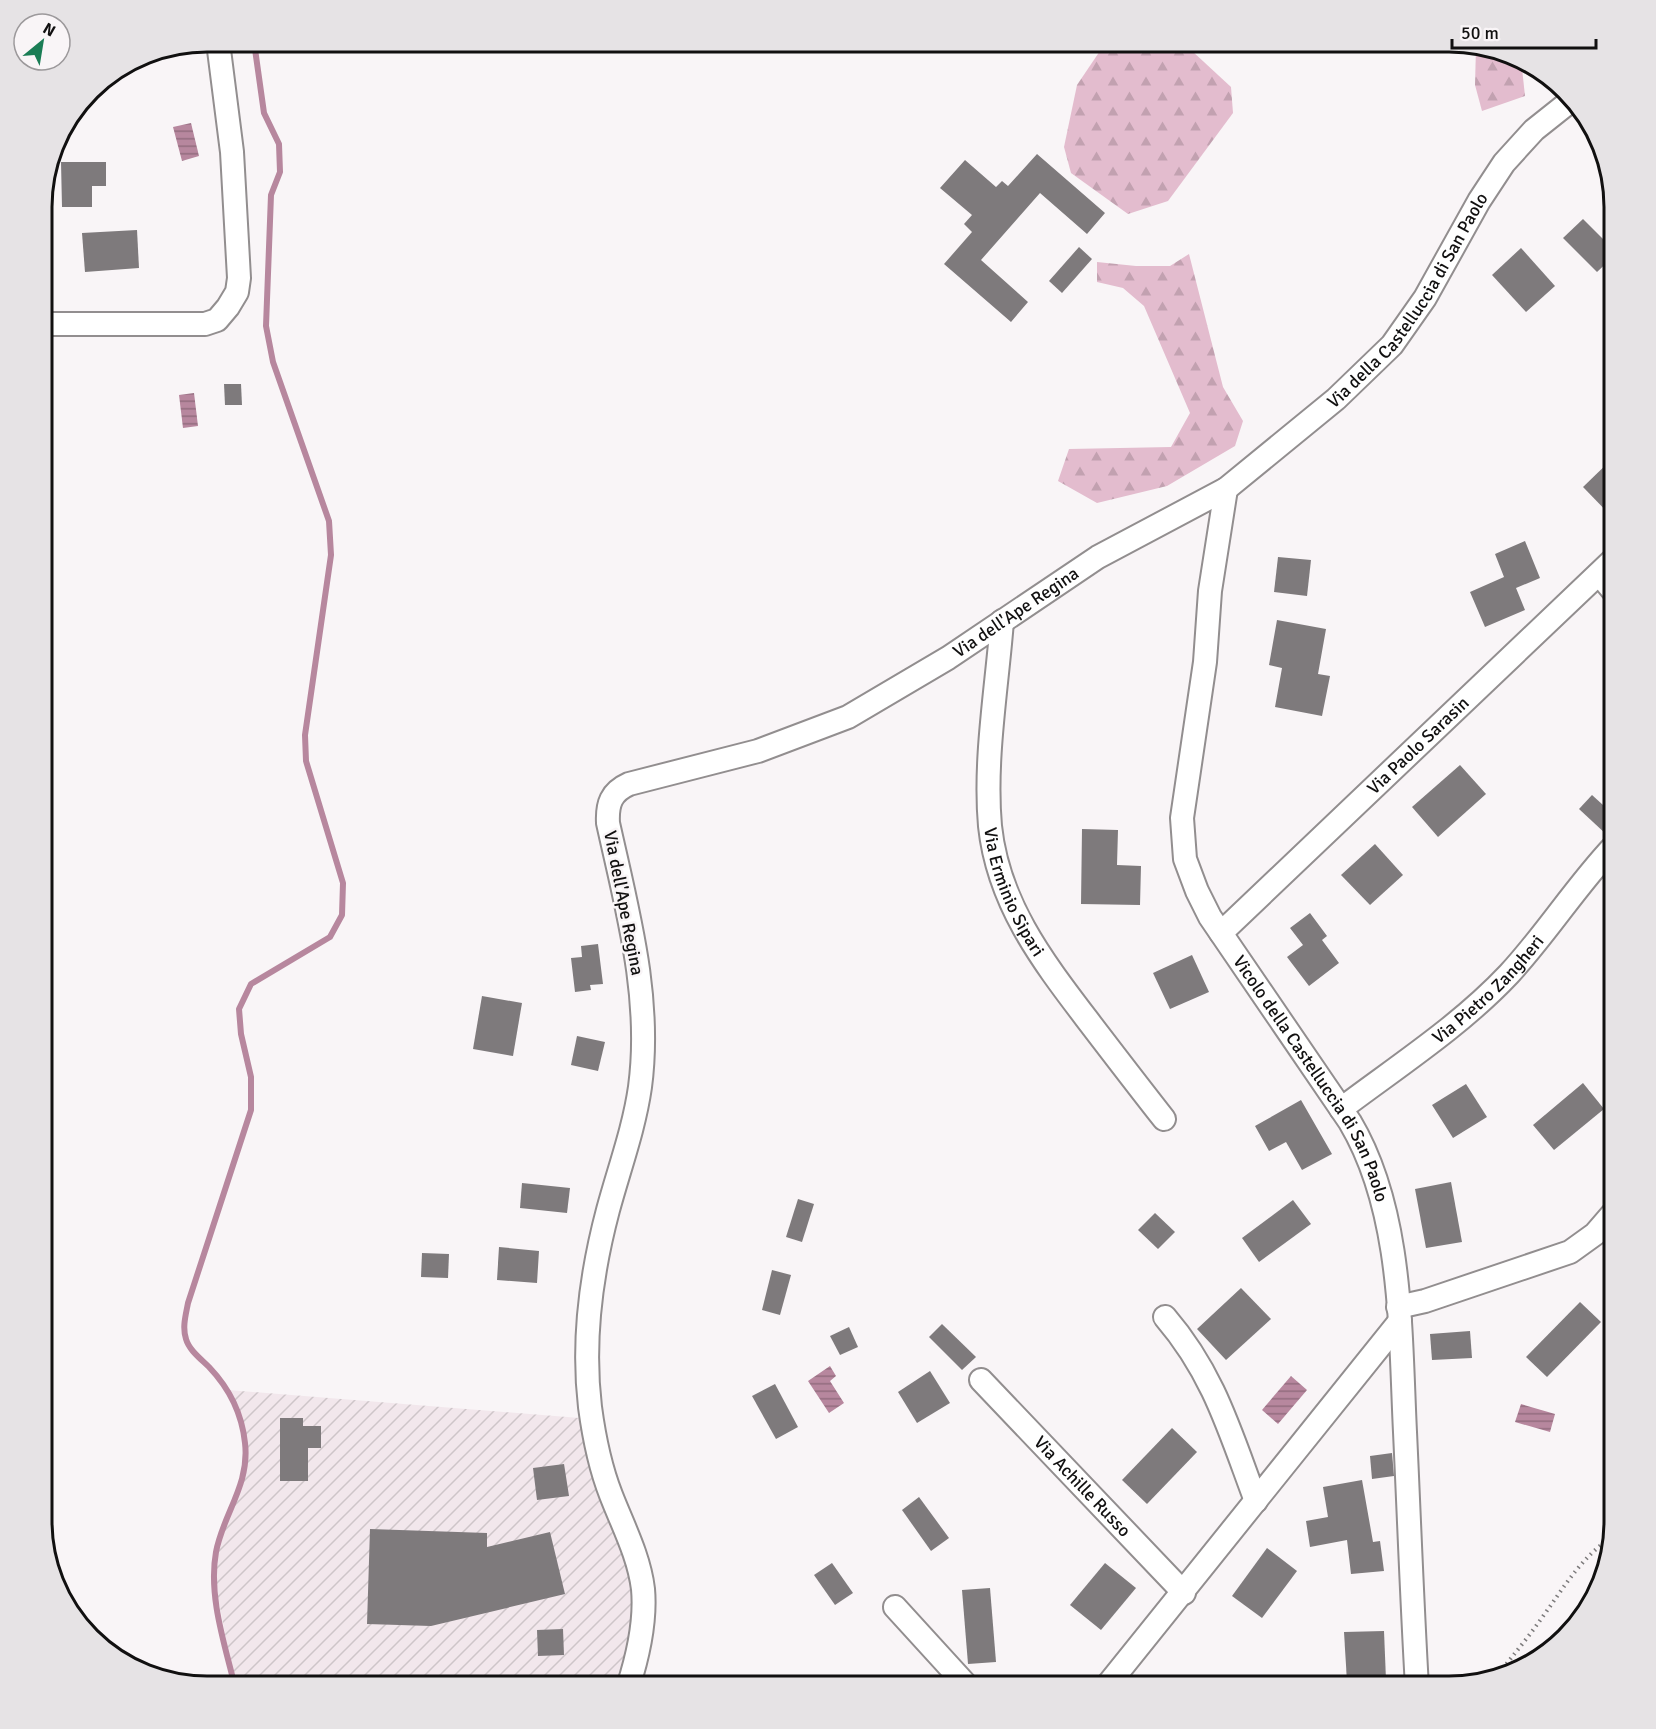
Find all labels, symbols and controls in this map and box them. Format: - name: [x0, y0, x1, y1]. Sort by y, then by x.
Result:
- north arrow: [12, 12, 72, 72]
- scale bar: [1452, 12, 1596, 50]
- text: N: [39, 18, 59, 41]
- text: 50 m: [1461, 22, 1499, 44]
- street label: Via della Castelluccia di San Paolo: [1323, 188, 1493, 413]
- street label: Via dell'Ape Regina: [949, 562, 1083, 662]
- street label: Via Paolo Sarasin: [1362, 692, 1474, 799]
- street label: Via Erminio Sipari: [979, 826, 1049, 961]
- street label: Via dell'Ape Regina: [599, 829, 649, 977]
- street label: Via Pietro Zangheri: [1428, 931, 1549, 1049]
- street label: Vicolo della Castelluccia di San Paolo: [1228, 951, 1393, 1204]
- street label: Via Achille Russo: [1029, 1431, 1136, 1541]

